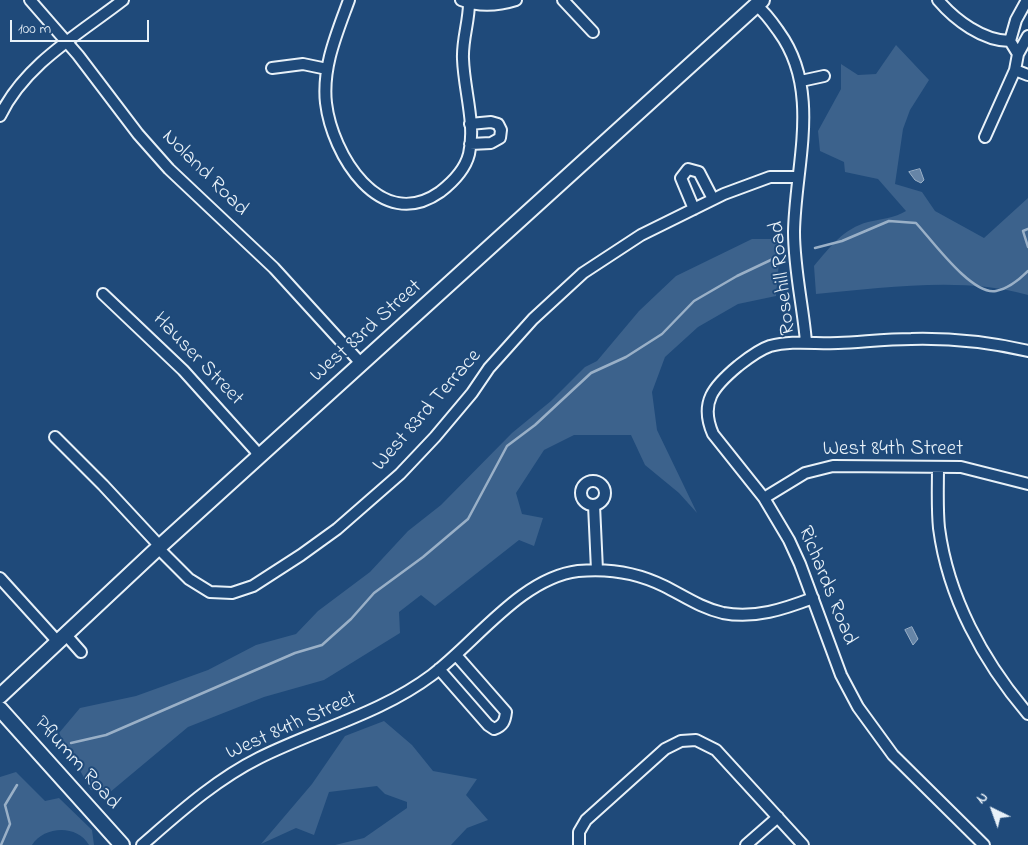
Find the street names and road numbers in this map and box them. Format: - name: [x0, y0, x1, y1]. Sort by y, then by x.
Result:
- street label: Noland Road: [155, 125, 253, 223]
- street label: Rosehill Road: [765, 220, 803, 336]
- street label: West 83rd Street: [306, 275, 428, 389]
- street label: Hauser Street: [146, 308, 248, 412]
- street label: West 83rd Terrace: [368, 345, 488, 477]
- street label: West 84th Street: [823, 438, 963, 464]
- street label: Richards Road: [791, 523, 861, 649]
- street label: West 84th Street: [223, 687, 361, 767]
- street label: Pflumm Road: [28, 712, 124, 816]

